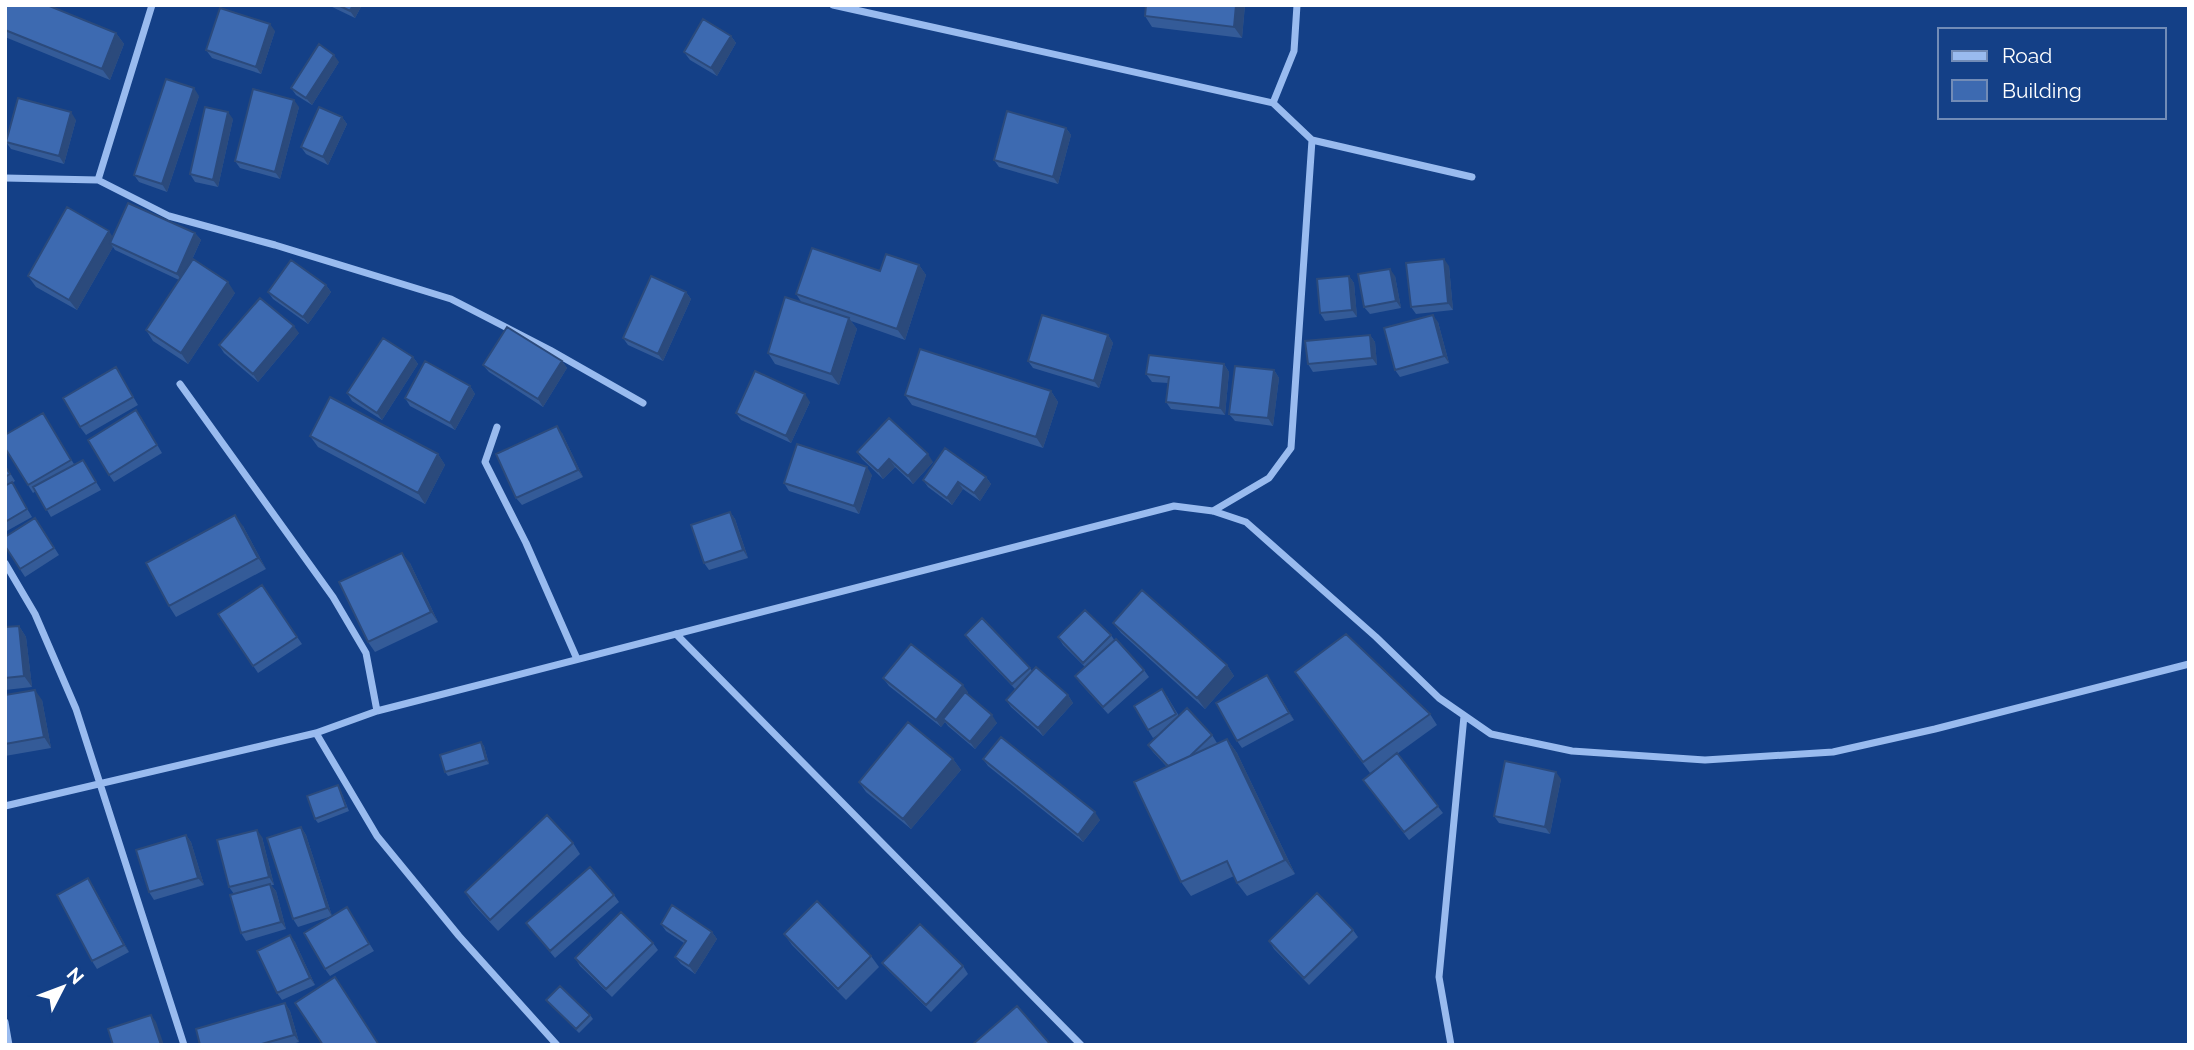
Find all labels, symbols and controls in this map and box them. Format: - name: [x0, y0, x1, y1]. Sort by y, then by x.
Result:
- legend: [1938, 28, 2166, 119]
- text: Road: [2002, 43, 2052, 68]
- text: Building: [2002, 78, 2082, 103]
- north arrow: [28, 952, 98, 1022]
- text: N: [63, 963, 89, 988]

